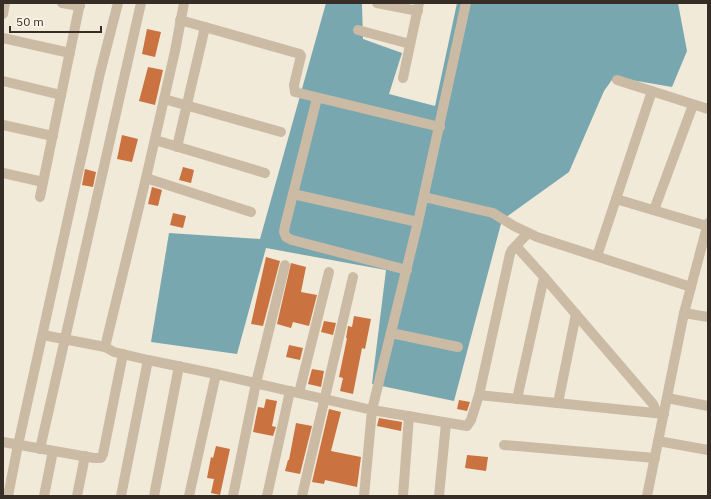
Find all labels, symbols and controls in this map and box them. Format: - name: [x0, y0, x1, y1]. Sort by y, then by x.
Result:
- scale bar: [10, 8, 101, 34]
- text: 50 m: [16, 14, 44, 29]

